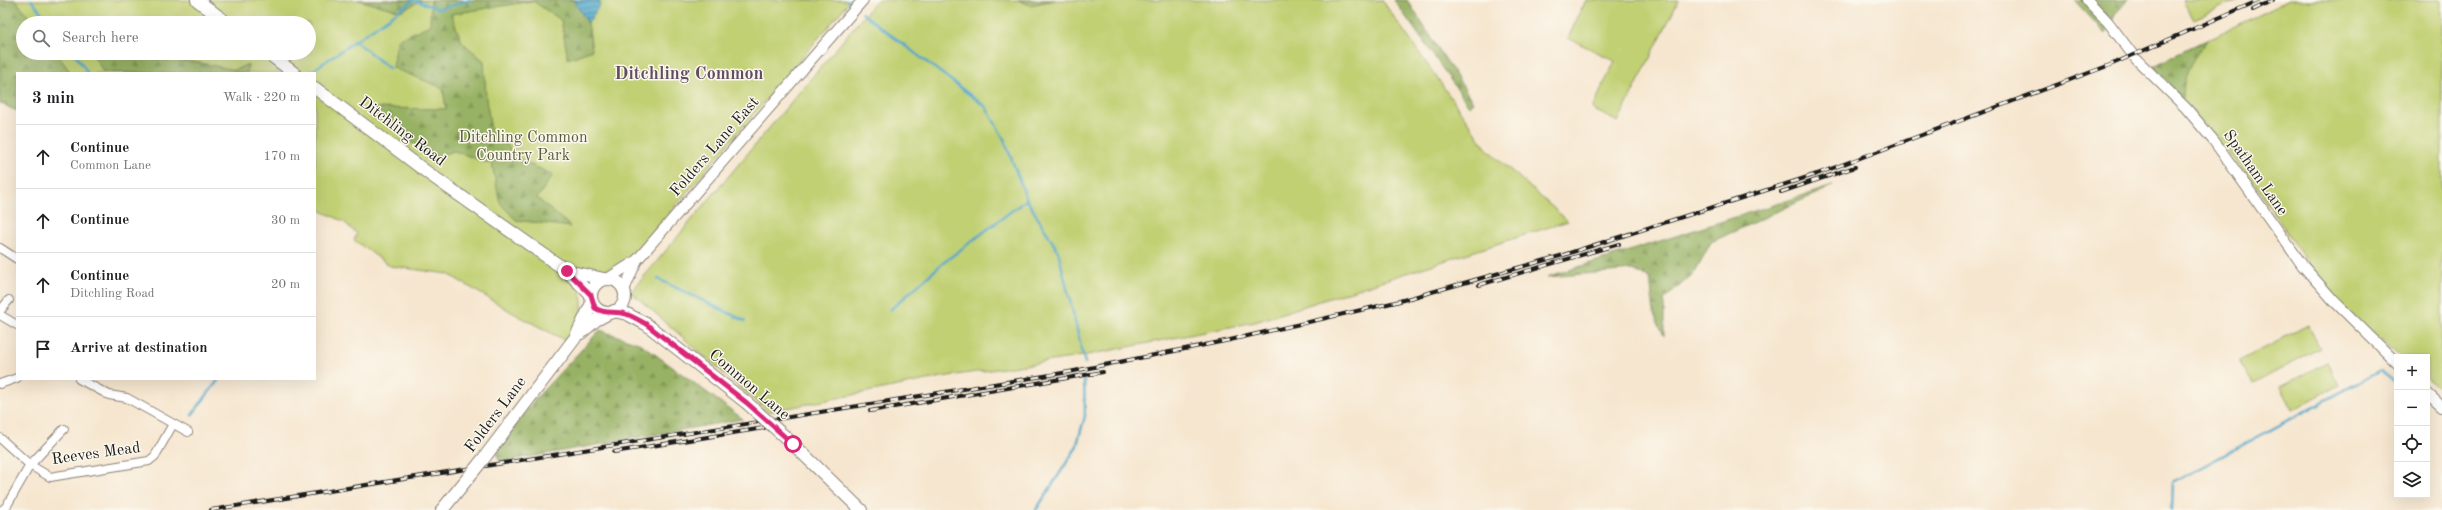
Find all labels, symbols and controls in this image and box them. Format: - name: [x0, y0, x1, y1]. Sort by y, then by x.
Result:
- search box: [16, 16, 316, 60]
- icon: search: [30, 27, 52, 49]
- text: Search here: [62, 31, 139, 46]
- district label: Ditchling Common: [614, 65, 764, 83]
- text: 3 min: [32, 90, 75, 107]
- text: Walk · 220 m: [223, 91, 300, 104]
- street label: Ditchling Road: [356, 94, 448, 170]
- street label: Folders Lane East: [668, 94, 763, 200]
- street label: Spatham Lane: [2220, 127, 2290, 219]
- park label: Ditchling Common Country Park: [458, 130, 588, 164]
- text: Continue: [70, 141, 129, 156]
- icon: ahead: [32, 146, 54, 168]
- text: 170 m: [263, 150, 300, 163]
- text: Common Lane: [70, 159, 151, 172]
- icon: ahead: [32, 210, 54, 232]
- text: Continue: [70, 213, 129, 228]
- text: 30 m: [271, 214, 300, 227]
- route end: [558, 262, 576, 280]
- text: Continue: [70, 269, 129, 284]
- icon: ahead: [32, 274, 54, 296]
- text: 20 m: [271, 278, 300, 291]
- text: Ditchling Road: [70, 287, 155, 300]
- icon: arrive: [32, 338, 54, 360]
- text: Arrive at destination: [70, 341, 208, 356]
- street label: Common Lane: [706, 347, 792, 423]
- map controls: [2394, 354, 2430, 498]
- button: +: [2394, 354, 2430, 390]
- street label: Folders Lane: [462, 374, 530, 456]
- button: −: [2394, 390, 2430, 426]
- button: locate: [2394, 426, 2430, 462]
- route start: [784, 435, 802, 453]
- street label: Reeves Mead: [50, 440, 142, 468]
- button: layers: [2394, 462, 2430, 498]

